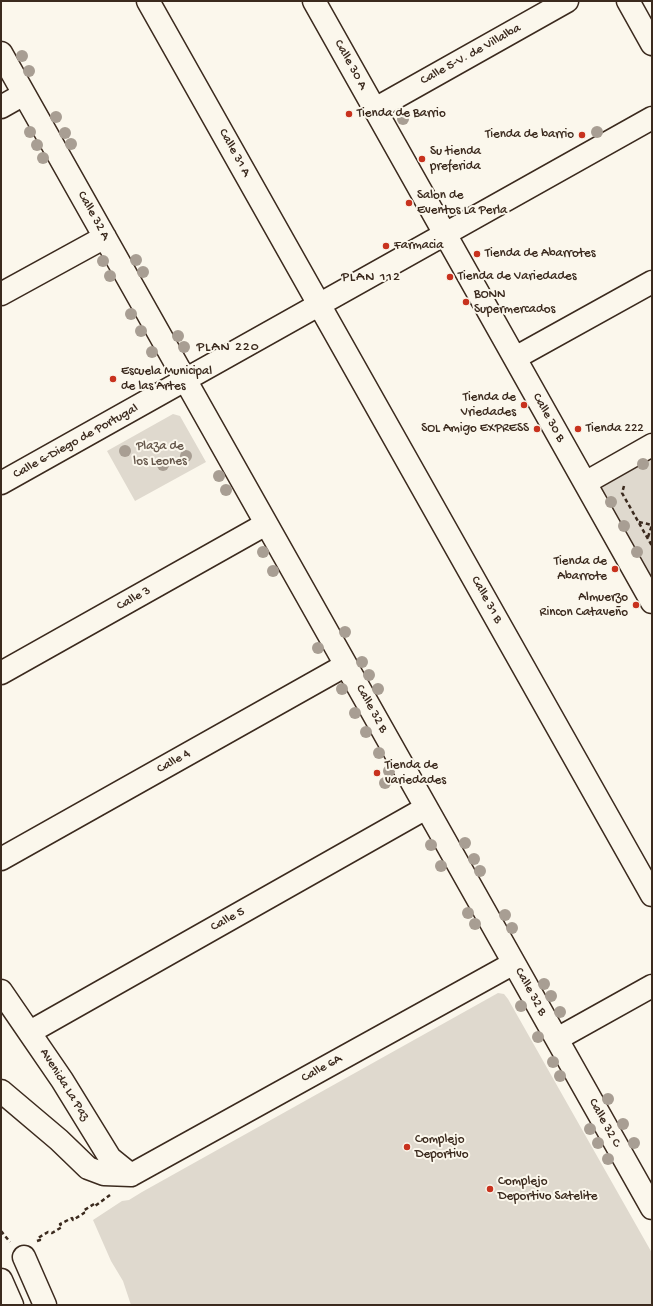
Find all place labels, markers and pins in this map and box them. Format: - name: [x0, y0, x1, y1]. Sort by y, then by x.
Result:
- place label: Tienda de Barrio: [357, 106, 446, 122]
- marker: Tienda de Barrio: [344, 109, 354, 119]
- place label: Tienda de barrio: [485, 127, 574, 143]
- marker: Tienda de barrio: [577, 130, 587, 140]
- place label: Su tienda preferida: [430, 144, 481, 175]
- marker: Su tienda preferida: [417, 154, 427, 164]
- place label: Salon de Eventos La Perla: [417, 188, 507, 219]
- marker: Salon de Eventos La Perla: [404, 198, 414, 208]
- place label: Farmacia: [394, 238, 443, 254]
- marker: Farmacia: [381, 241, 391, 251]
- place label: Tienda de Abarrotes: [485, 246, 596, 262]
- marker: Tienda de Abarrotes: [472, 249, 482, 259]
- place label: Tienda de Variedades: [458, 269, 577, 285]
- marker: Tienda de Variedades: [445, 272, 455, 282]
- place label: BONN Supermercados: [474, 287, 555, 318]
- marker: BONN Supermercados: [461, 297, 471, 307]
- place label: Escuela Municipal de las Artes: [121, 364, 212, 395]
- marker: Escuela Municipal de las Artes: [108, 374, 118, 384]
- place label: Tienda de Vriedades: [461, 390, 516, 421]
- marker: Tienda de Vriedades: [519, 400, 529, 410]
- place label: SOL Amigo EXPRESS: [421, 421, 529, 437]
- place label: Tienda 222: [586, 421, 644, 437]
- marker: SOL Amigo EXPRESS: [532, 424, 542, 434]
- marker: Tienda 222: [573, 424, 583, 434]
- place label: Tienda de Abarrote: [554, 554, 607, 585]
- marker: Tienda de Abarrote: [610, 564, 620, 574]
- place label: Almuerzo Rincon Cataveño: [540, 590, 628, 621]
- marker: Almuerzo Rincon Cataveño: [631, 600, 641, 610]
- place label: Tienda de variedades: [385, 758, 446, 789]
- marker: Tienda de variedades: [372, 768, 382, 778]
- place label: Complejo Deportivo: [415, 1132, 469, 1163]
- marker: Complejo Deportivo: [402, 1142, 412, 1152]
- place label: Complejo Deportivo Satelite: [498, 1174, 598, 1205]
- marker: Complejo Deportivo Satelite: [485, 1184, 495, 1194]

